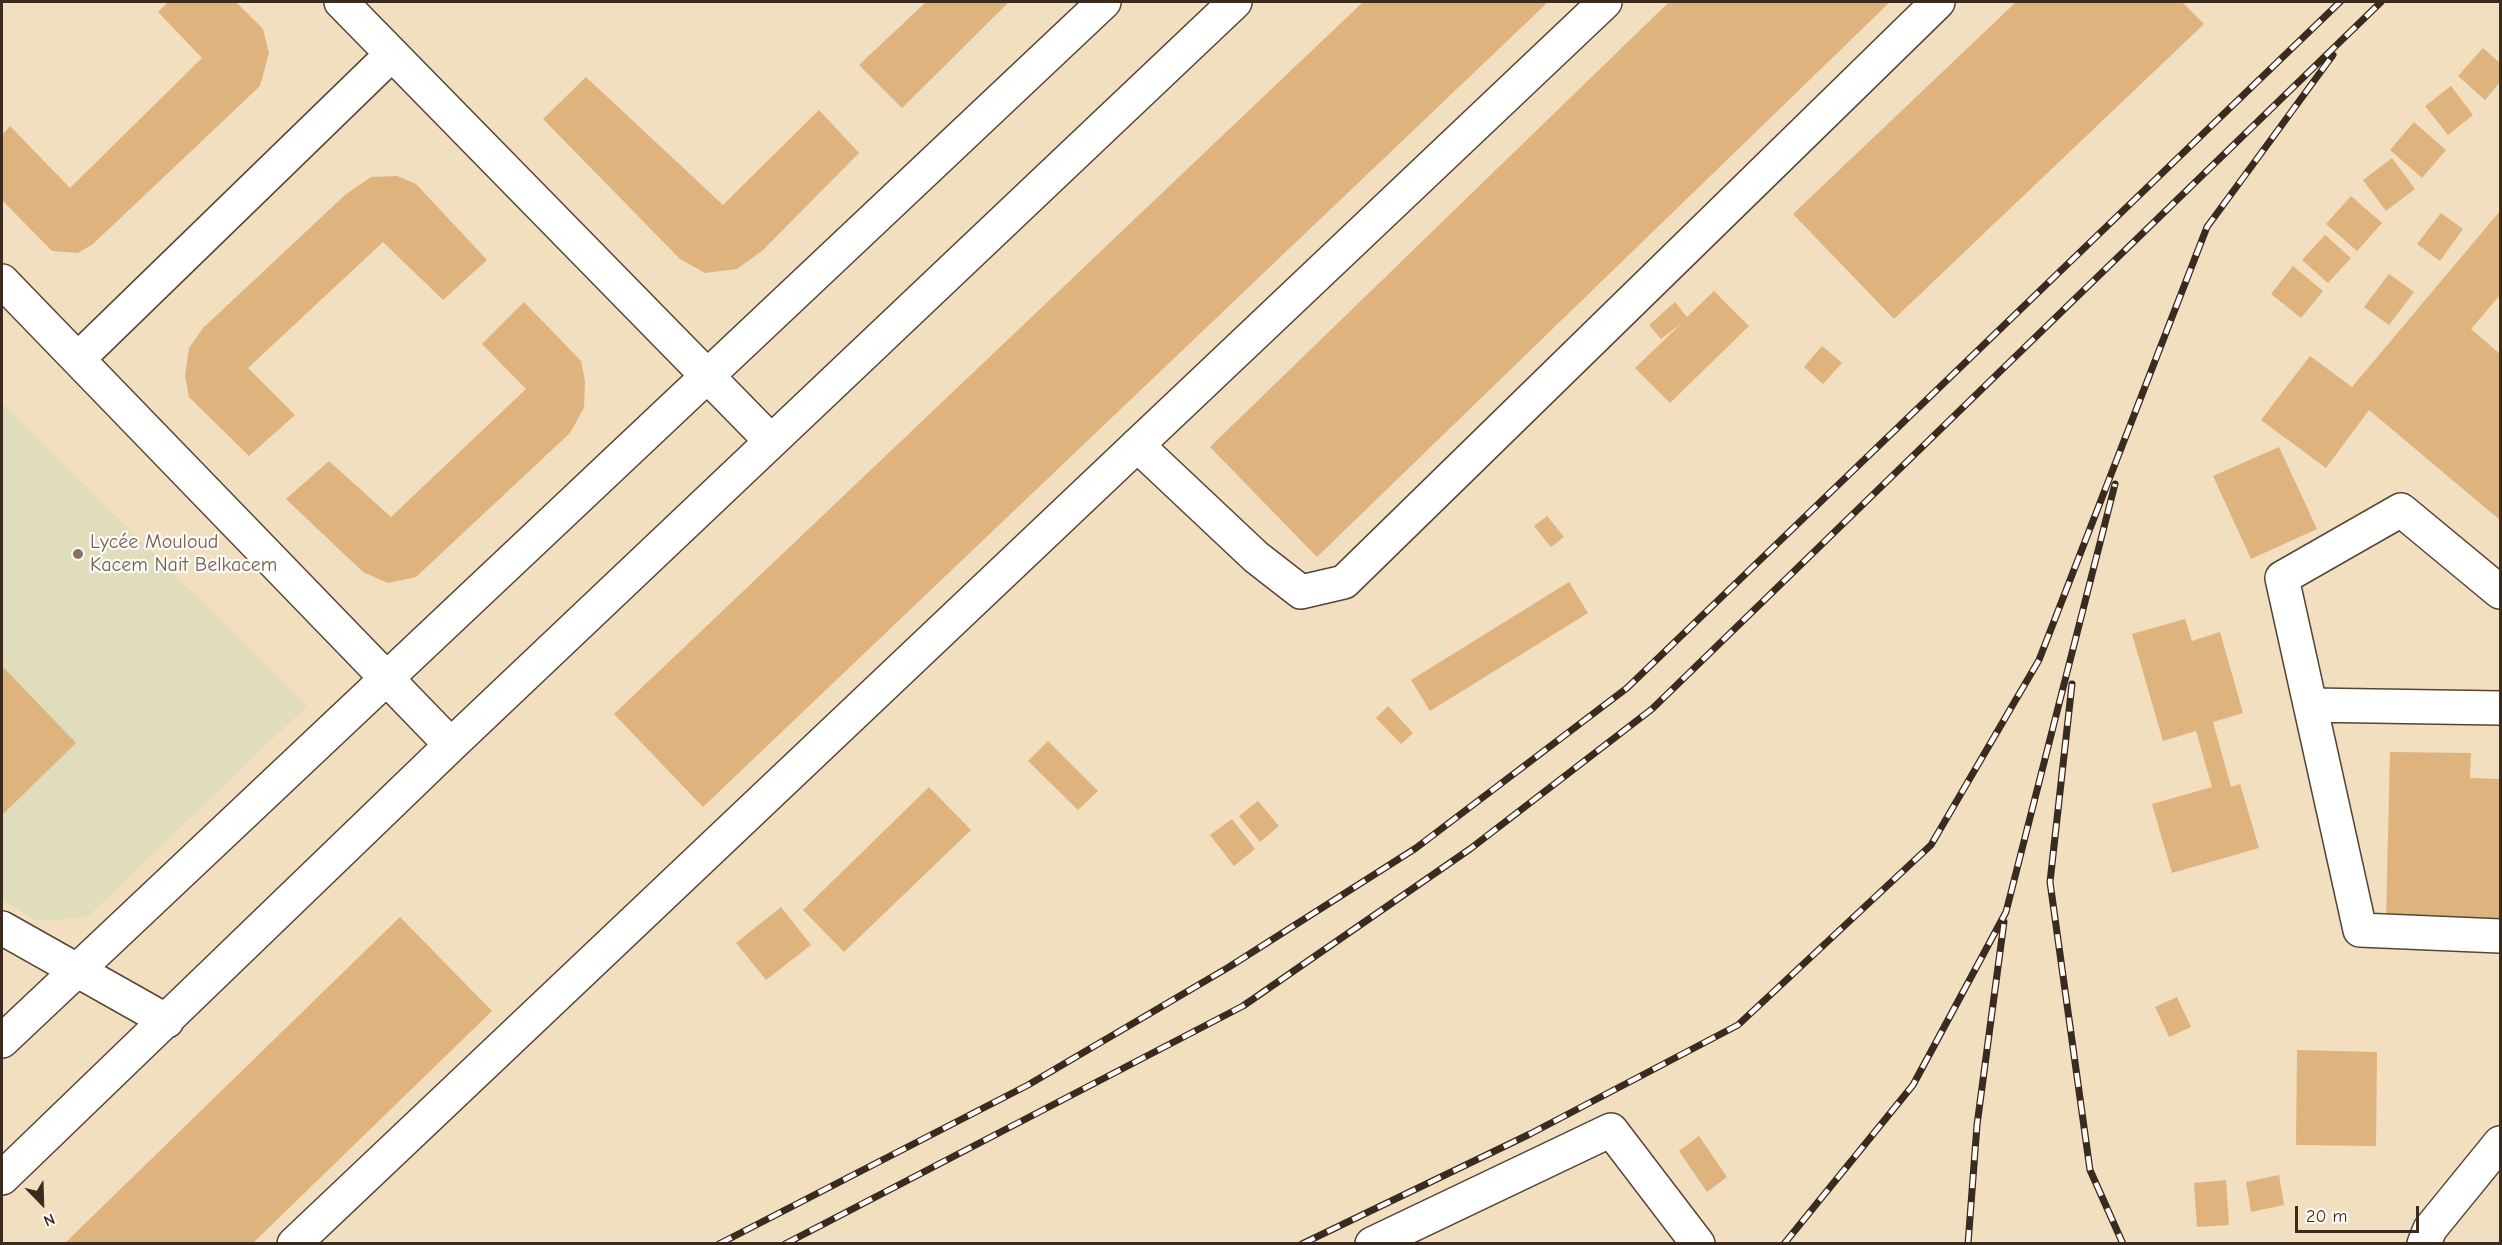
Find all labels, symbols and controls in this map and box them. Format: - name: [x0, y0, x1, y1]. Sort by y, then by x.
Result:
- place label: Lycée Mouloud Kacem Nait Belkacem: [90, 530, 277, 577]
- marker: Lycée Mouloud Kacem Nait Belkacem: [71, 547, 85, 561]
- north arrow: [12, 1173, 72, 1233]
- scale bar: [2298, 1194, 2422, 1232]
- text: 20 m: [2306, 1206, 2347, 1227]
- text: N: [41, 1209, 57, 1230]

